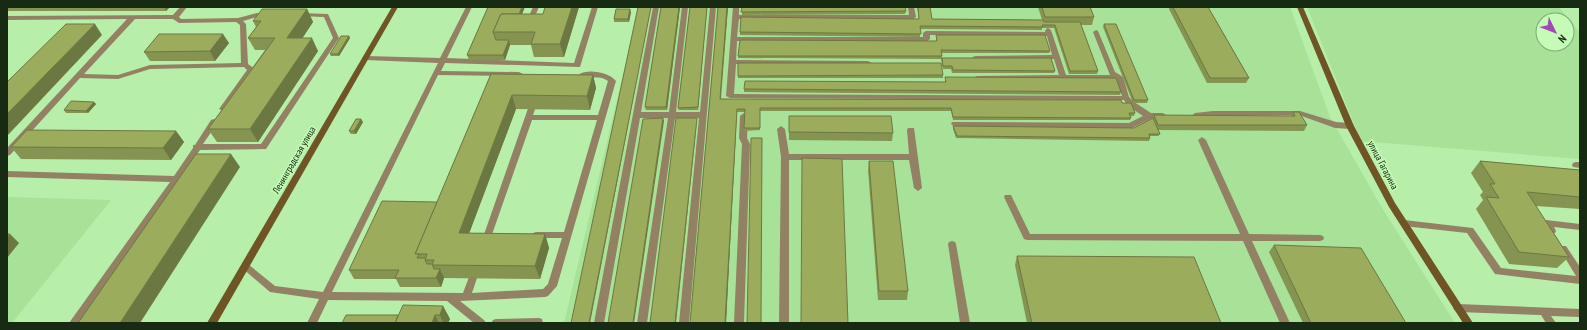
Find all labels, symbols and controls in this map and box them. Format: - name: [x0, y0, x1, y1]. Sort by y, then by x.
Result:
- north arrow: [1535, 12, 1575, 52]
- text: N: [1555, 32, 1569, 46]
- street label: Ленинградская улица: [269, 124, 319, 197]
- street label: улица Гагарина: [1365, 138, 1401, 192]

